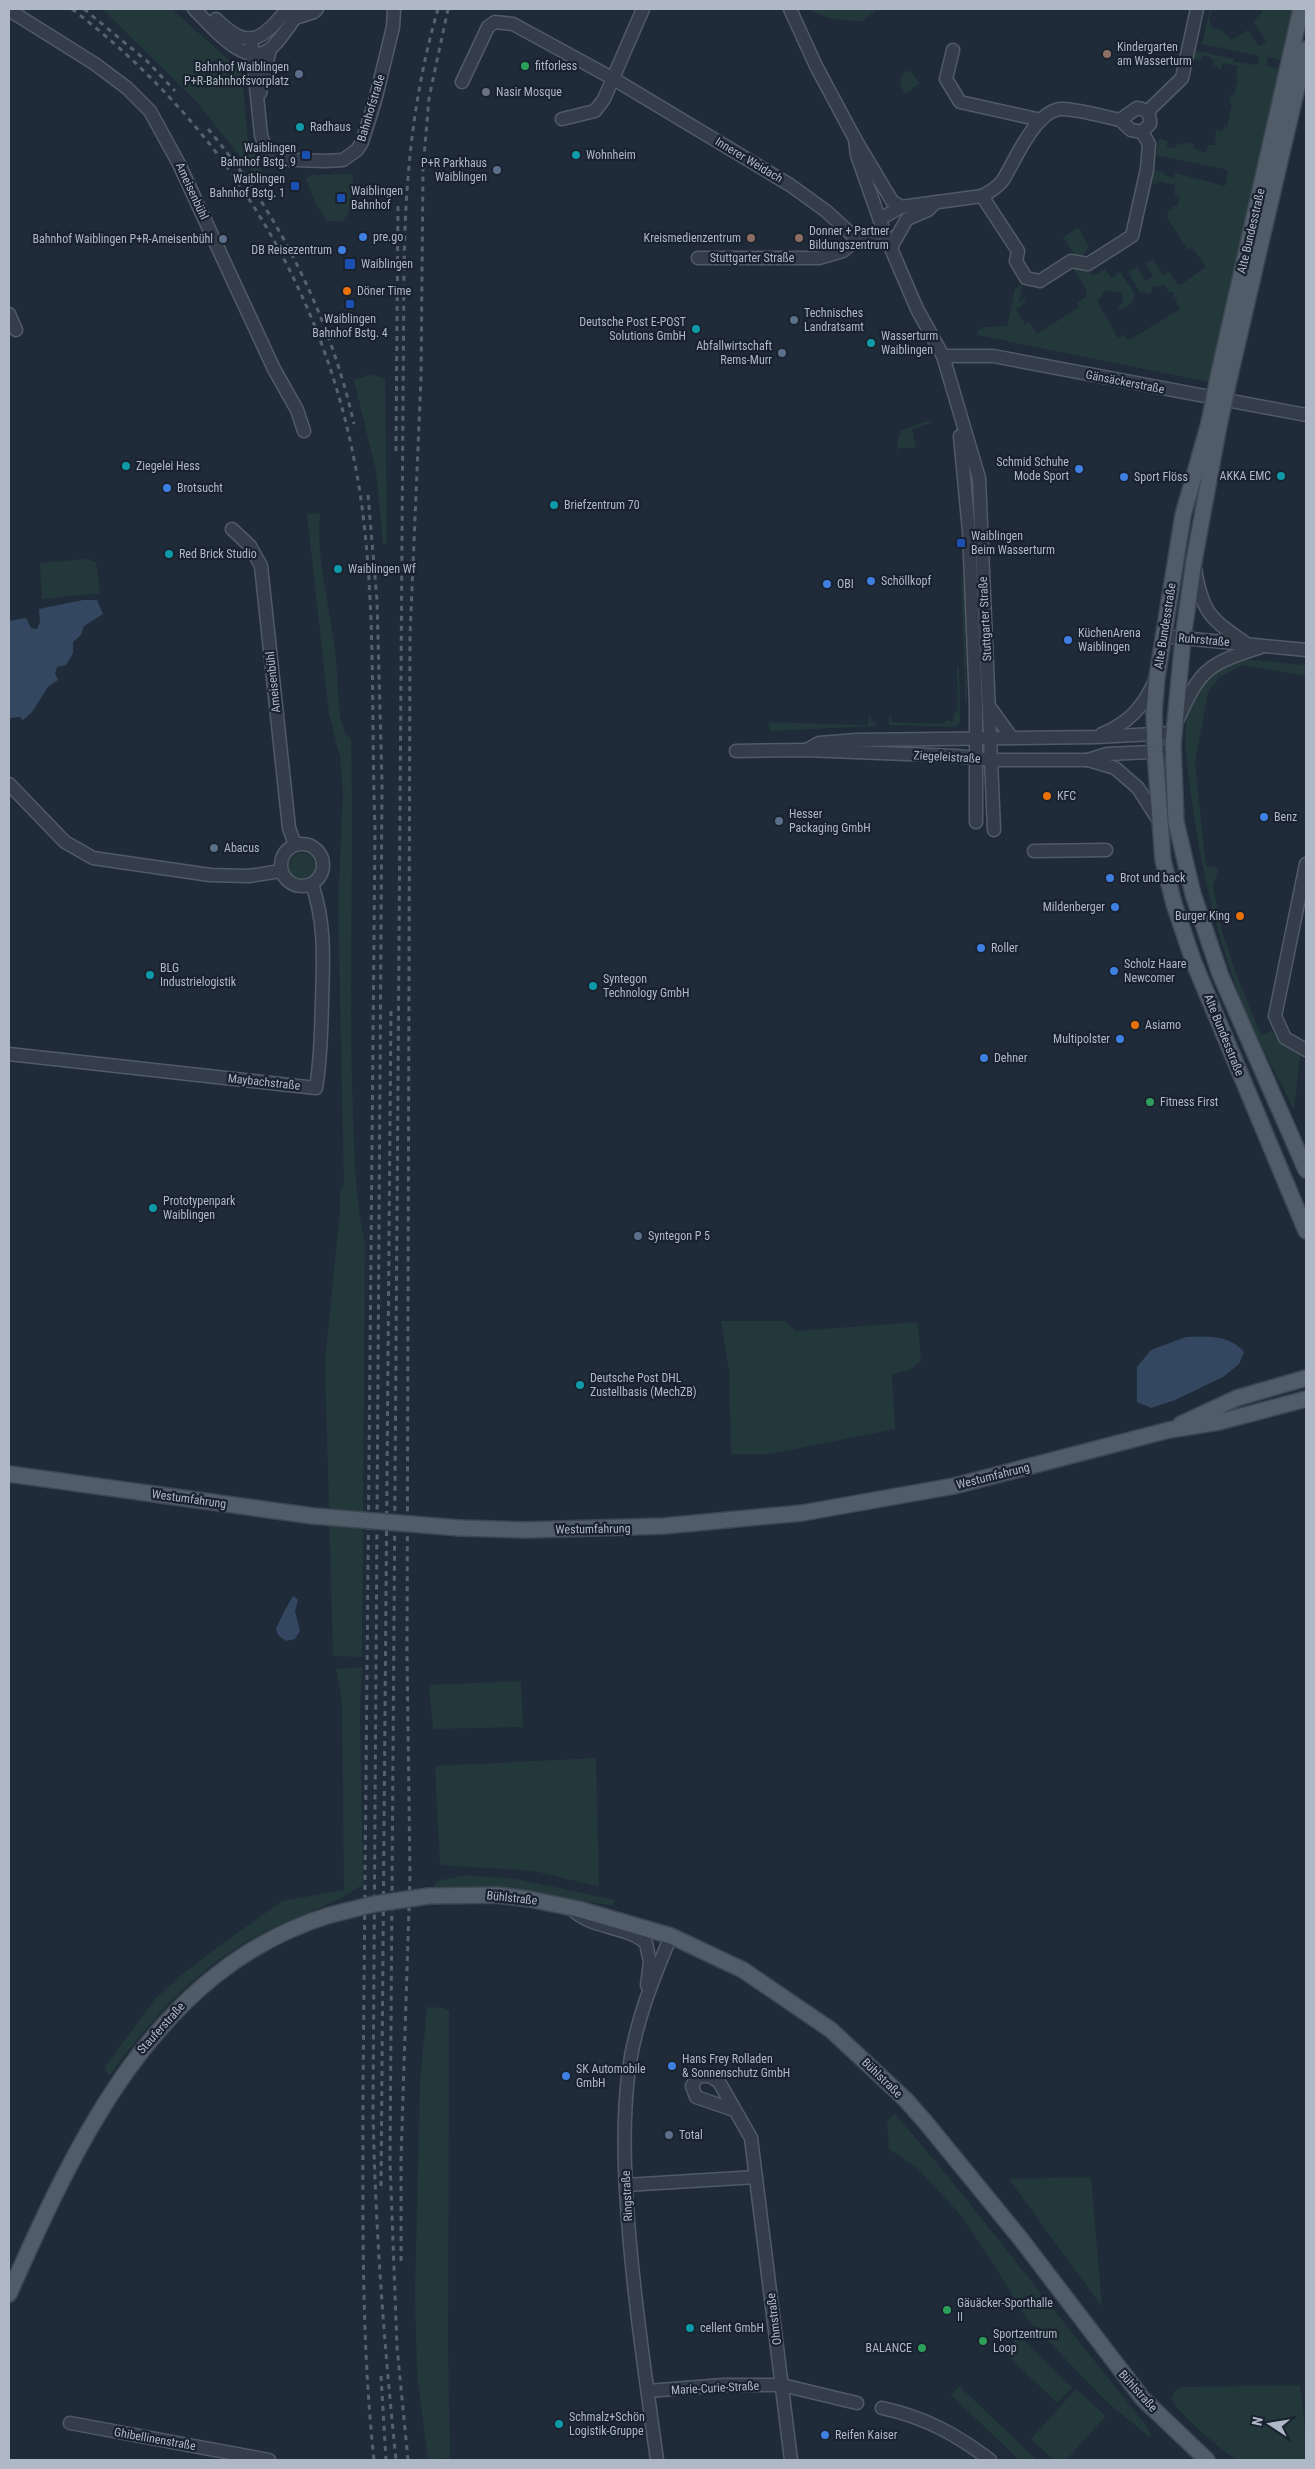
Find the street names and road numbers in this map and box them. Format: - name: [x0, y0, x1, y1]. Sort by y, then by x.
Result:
- street label: Bahnhofstraße: [354, 72, 388, 143]
- street label: Innerer Weidach: [713, 134, 785, 186]
- street label: Ameisenbühl: [173, 160, 211, 222]
- street label: Alte Bundesstraße: [1234, 187, 1268, 275]
- street label: Stuttgarter Straße: [710, 251, 795, 265]
- street label: Gänsäckerstraße: [1084, 367, 1166, 397]
- street label: Stuttgarter Straße: [976, 576, 994, 662]
- street label: Alte Bundesstraße: [1151, 582, 1179, 670]
- street label: Ruhrstraße: [1178, 631, 1231, 649]
- street label: Ameisenbühl: [263, 651, 283, 713]
- street label: Ziegeleistraße: [913, 748, 981, 766]
- street label: Alte Bundesstraße: [1201, 992, 1247, 1078]
- street label: Maybachstraße: [227, 1071, 301, 1093]
- street label: Westumfahrung: [955, 1460, 1031, 1492]
- street label: Westumfahrung: [151, 1487, 227, 1511]
- street label: Westumfahrung: [555, 1521, 631, 1537]
- street label: Bühlstraße: [486, 1888, 538, 1908]
- street label: Stauferstraße: [134, 1999, 188, 2057]
- street label: Bühlstraße: [859, 2055, 905, 2101]
- street label: Ringstraße: [619, 2170, 635, 2222]
- street label: Ohmstraße: [764, 2292, 784, 2346]
- street label: Bühlstraße: [1116, 2367, 1161, 2415]
- street label: Marie-Curie-Straße: [671, 2379, 760, 2397]
- street label: Ghibellinenstraße: [113, 2425, 197, 2453]

